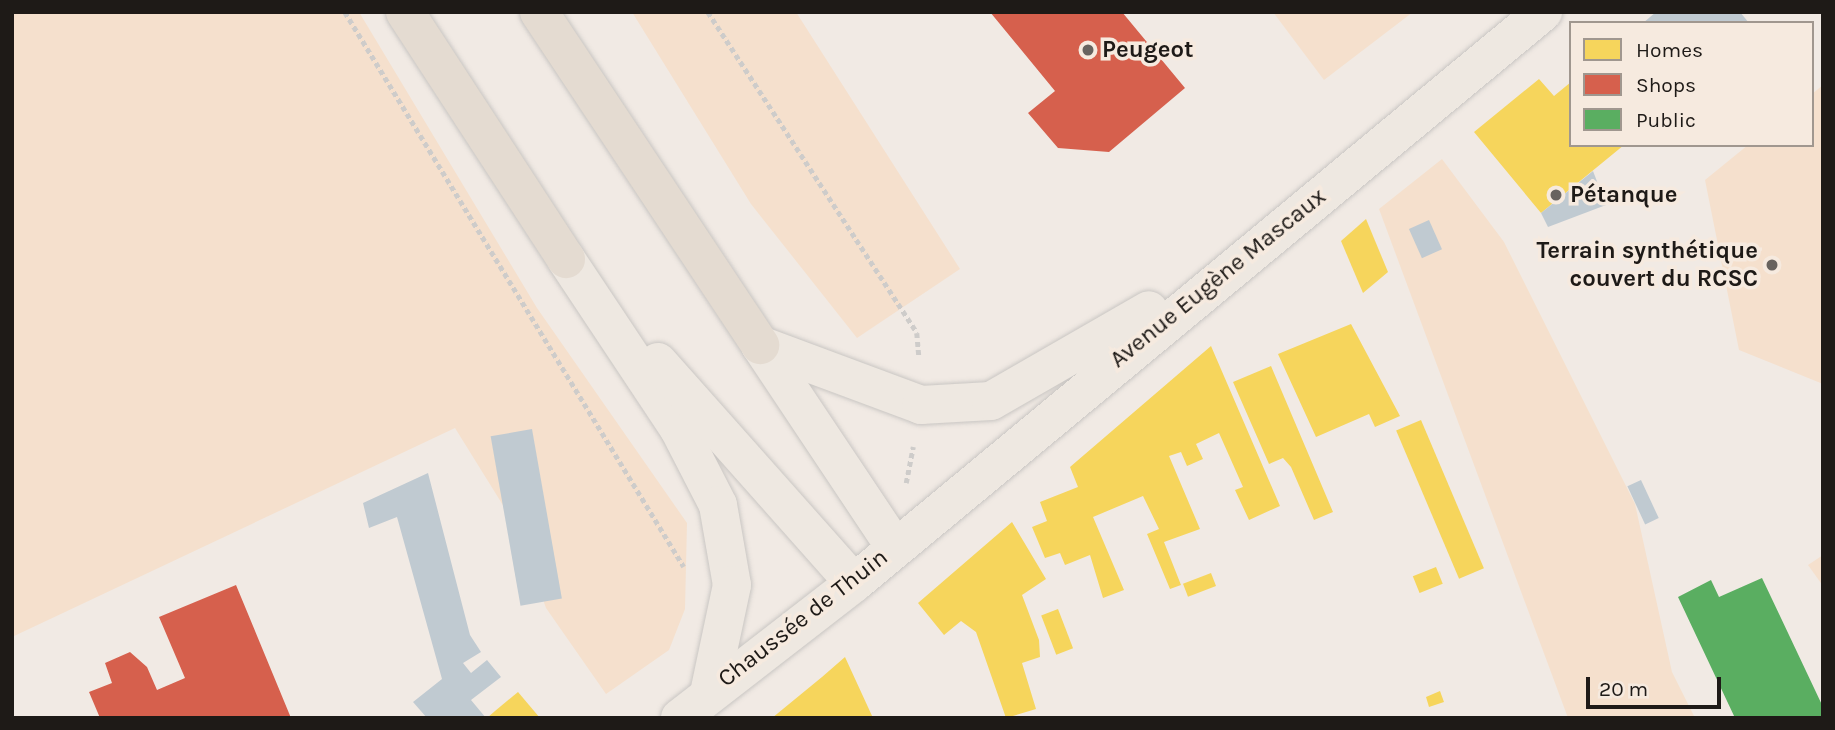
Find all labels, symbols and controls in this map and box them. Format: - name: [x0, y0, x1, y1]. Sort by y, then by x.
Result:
- legend: [1569, 21, 1814, 147]
- place label: Peugeot: [1102, 36, 1193, 64]
- text: Homes: [1636, 38, 1703, 62]
- marker: Peugeot: [1080, 42, 1096, 58]
- text: Shops: [1636, 73, 1696, 97]
- text: Public: [1636, 108, 1696, 132]
- place label: Pétanque: [1570, 181, 1678, 209]
- street label: Avenue Eugène Mascaux: [1104, 182, 1332, 374]
- marker: Pétanque: [1548, 187, 1564, 203]
- place label: Terrain synthétique couvert du RCSC: [1537, 237, 1758, 293]
- marker: Terrain synthétique couvert du RCSC: [1764, 257, 1780, 273]
- street label: Chaussée de Thuin: [712, 543, 894, 693]
- scale bar: [1590, 664, 1725, 708]
- text: 20 m: [1599, 677, 1648, 701]

